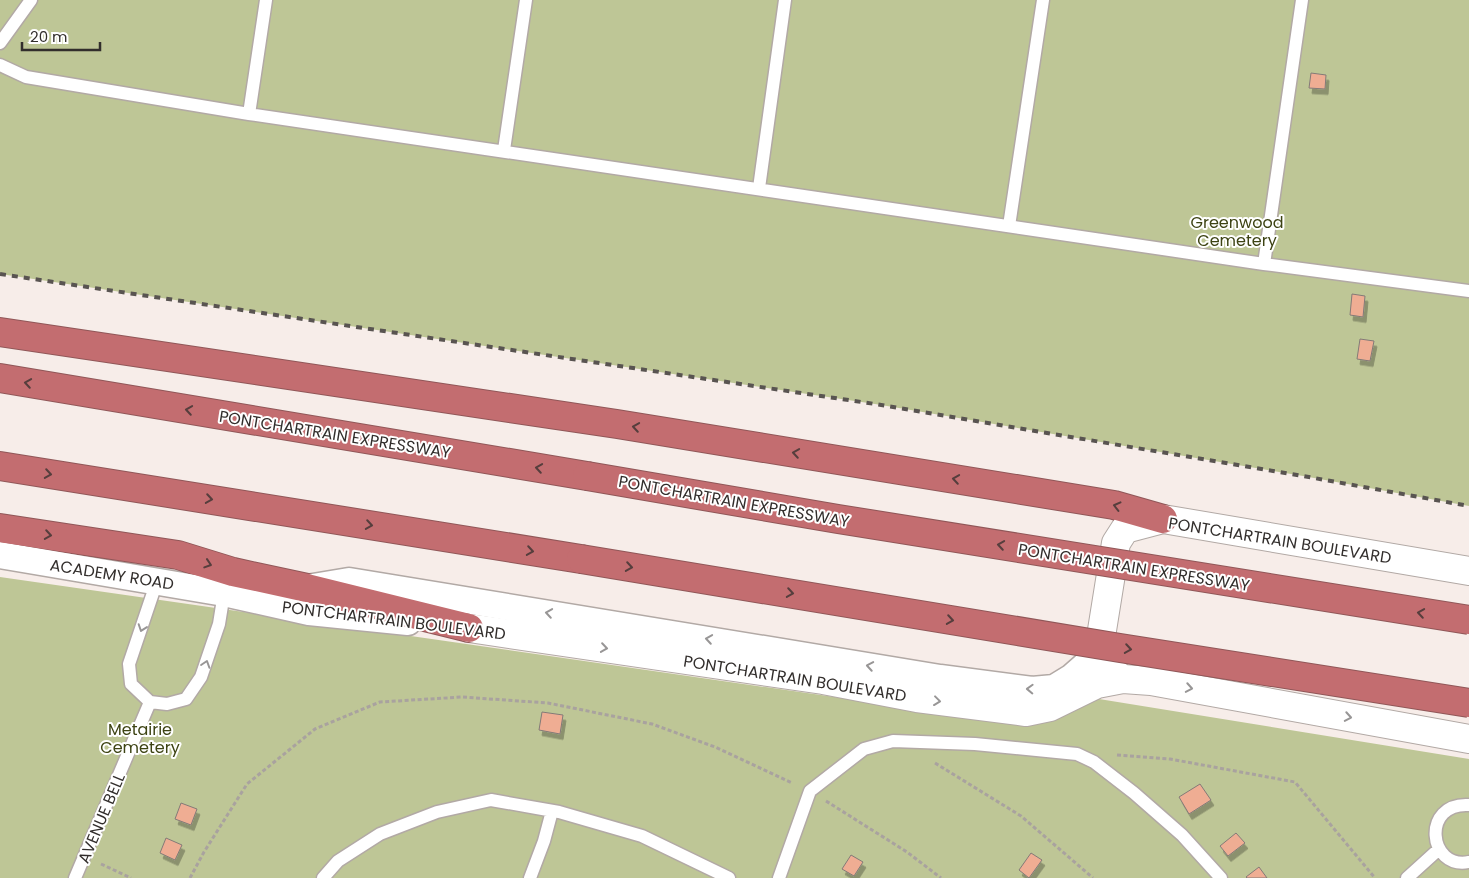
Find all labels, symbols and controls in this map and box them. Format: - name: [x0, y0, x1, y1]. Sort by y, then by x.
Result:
- scale bar: [22, 20, 100, 52]
- text: 20 m: [30, 26, 68, 47]
- park label: Greenwood Cemetery: [1191, 211, 1283, 252]
- one-way arrow: [24, 378, 32, 389]
- one-way arrow: [184, 405, 193, 415]
- street label: PONTCHARTRAIN EXPRESSWAY: [217, 405, 453, 464]
- one-way arrow: [631, 422, 639, 433]
- one-way arrow: [792, 448, 800, 459]
- one-way arrow: [534, 464, 543, 474]
- one-way arrow: [44, 468, 52, 478]
- street label: PONTCHARTRAIN EXPRESSWAY: [617, 470, 852, 533]
- one-way arrow: [952, 474, 960, 485]
- one-way arrow: [204, 494, 213, 504]
- one-way arrow: [1112, 501, 1121, 512]
- street label: PONTCHARTRAIN BOULEVARD: [1167, 512, 1393, 569]
- one-way arrow: [365, 519, 373, 530]
- one-way arrow: [45, 529, 53, 540]
- street label: PONTCHARTRAIN EXPRESSWAY: [1016, 538, 1252, 597]
- one-way arrow: [997, 541, 1006, 551]
- one-way arrow: [525, 545, 534, 555]
- street label: ACADEMY ROAD: [48, 553, 176, 596]
- one-way arrow: [203, 559, 211, 569]
- one-way arrow: [625, 561, 634, 571]
- one-way arrow: [785, 588, 794, 598]
- street label: PONTCHARTRAIN BOULEVARD: [281, 595, 507, 646]
- one-way arrow: [545, 608, 553, 619]
- one-way arrow: [1416, 608, 1424, 619]
- one-way arrow: [946, 615, 954, 625]
- one-way arrow: [138, 623, 148, 632]
- one-way arrow: [705, 635, 714, 645]
- one-way arrow: [599, 643, 608, 653]
- one-way arrow: [1123, 644, 1132, 654]
- street label: PONTCHARTRAIN BOULEVARD: [682, 650, 908, 707]
- one-way arrow: [200, 660, 210, 668]
- one-way arrow: [865, 661, 874, 671]
- one-way arrow: [1184, 682, 1193, 692]
- one-way arrow: [1026, 684, 1034, 695]
- one-way arrow: [933, 695, 941, 706]
- one-way arrow: [1344, 711, 1353, 721]
- park label: Metairie Cemetery: [100, 718, 180, 759]
- street label: AVENUE BELL: [72, 769, 131, 867]

